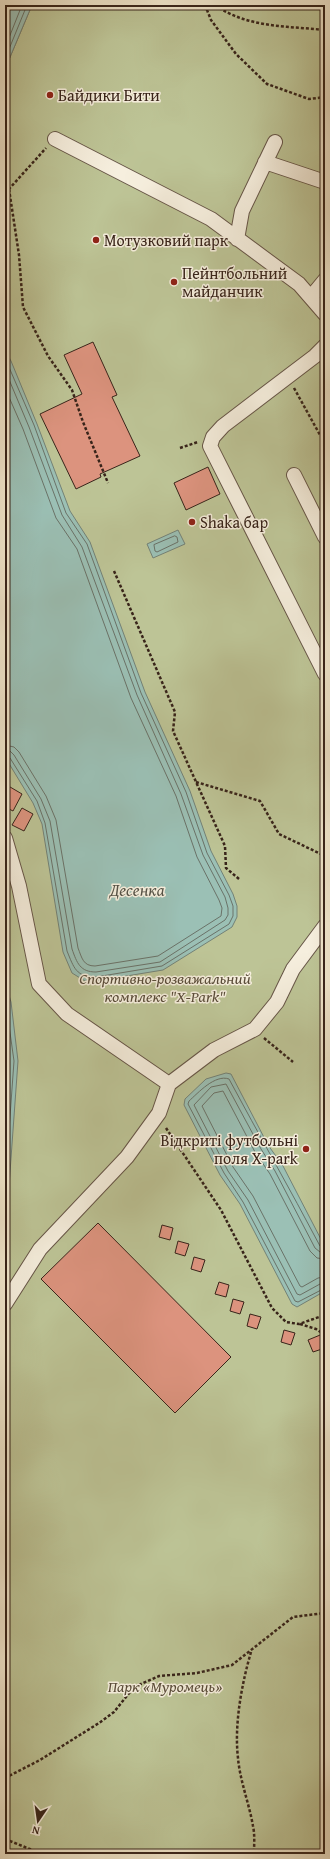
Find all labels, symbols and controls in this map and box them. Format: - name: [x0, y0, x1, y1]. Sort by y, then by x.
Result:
- place label: Байдики Бити: [58, 83, 160, 107]
- marker: Байдики Бити: [45, 90, 55, 100]
- place label: Мотузковий парк: [104, 228, 229, 252]
- marker: Мотузковий парк: [91, 235, 101, 245]
- place label: Пейнтбольний майданчик: [182, 261, 288, 303]
- marker: Пейнтбольний майданчик: [169, 277, 179, 287]
- place label: Shaka бар: [200, 510, 268, 534]
- marker: Shaka бар: [187, 517, 197, 527]
- water label: Десенка: [108, 877, 165, 902]
- park label: Спортивно-розважальний комплекс "Х-Park": [79, 966, 251, 1008]
- place label: Відкриті футбольні поля X-park: [160, 1128, 299, 1170]
- marker: Відкриті футбольні поля X-park: [301, 1144, 311, 1154]
- park label: Парк «Муромець»: [108, 1674, 222, 1698]
- north arrow: [18, 1801, 58, 1841]
- text: N: [30, 1822, 41, 1839]

